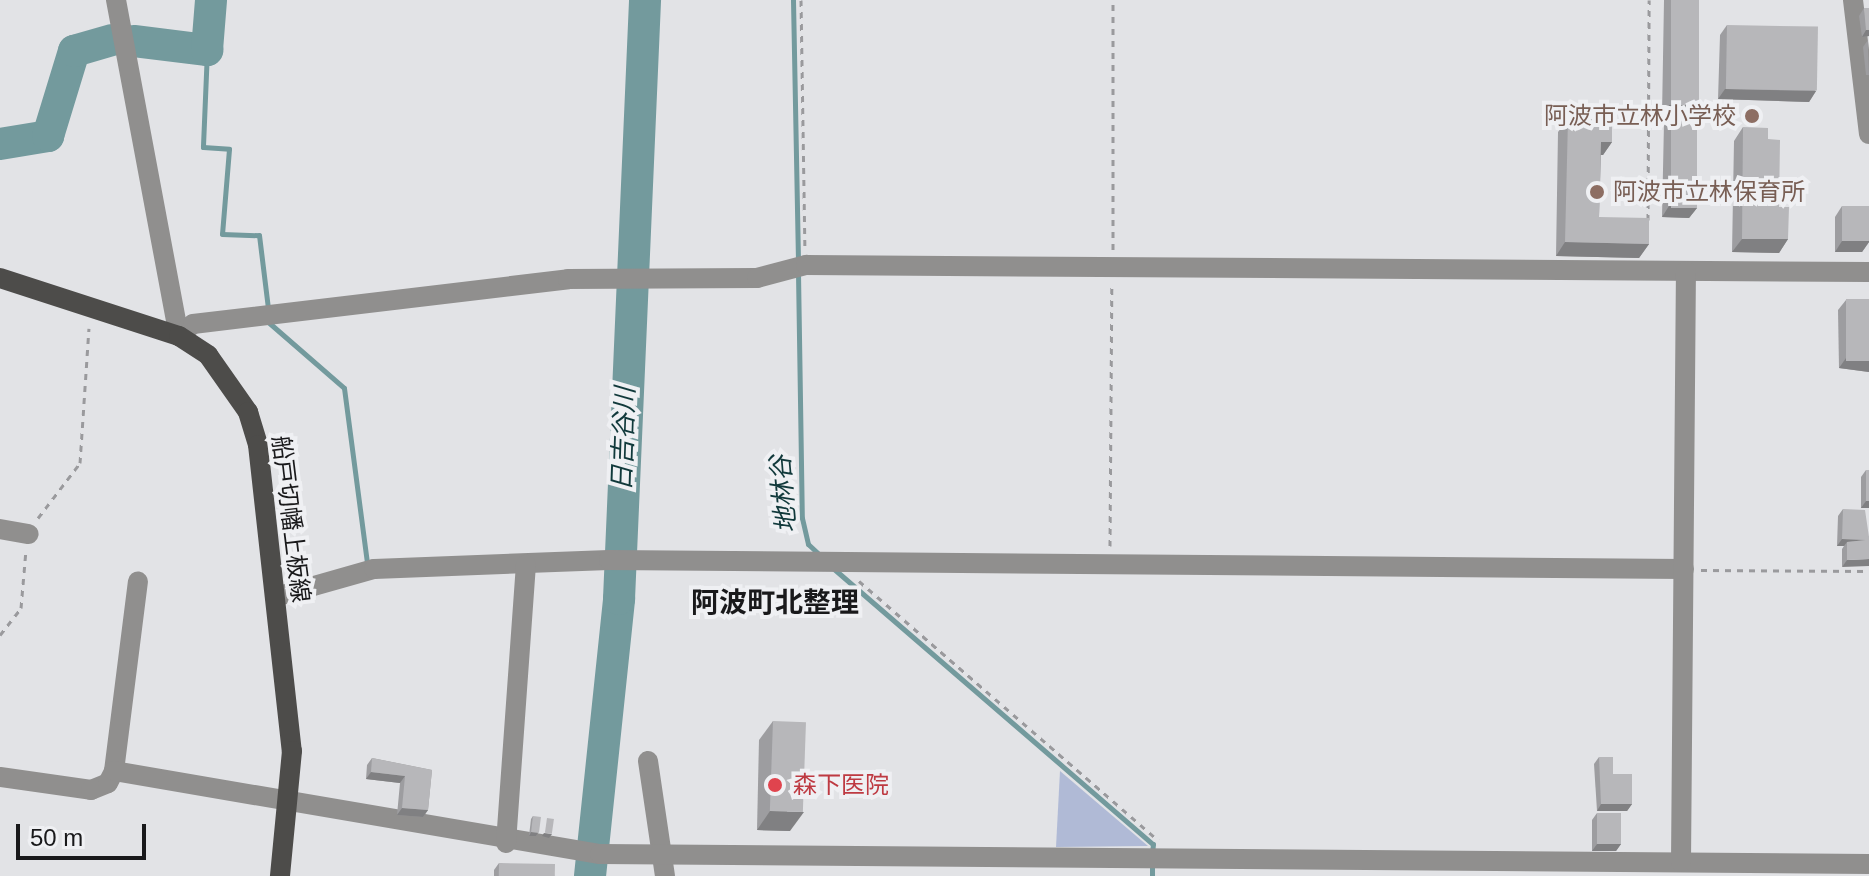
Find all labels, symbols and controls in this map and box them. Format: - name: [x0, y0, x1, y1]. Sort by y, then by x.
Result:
- place label: 阿波市立林小学校: [1544, 102, 1736, 130]
- marker: 阿波市立林小学校: [1743, 107, 1761, 125]
- place label: 阿波市立林保育所: [1613, 178, 1805, 206]
- marker: 阿波市立林保育所: [1588, 183, 1606, 201]
- water label: 日吉谷川: [607, 386, 641, 492]
- street label: 船戸切幡上板線: [266, 434, 316, 604]
- water label: 地林谷: [765, 454, 803, 534]
- district label: 阿波町北整理: [691, 586, 859, 620]
- place label: 森下医院: [793, 771, 889, 799]
- marker: 森下医院: [764, 774, 786, 796]
- scale bar: [20, 808, 150, 858]
- text: 50 m: [30, 824, 83, 851]

